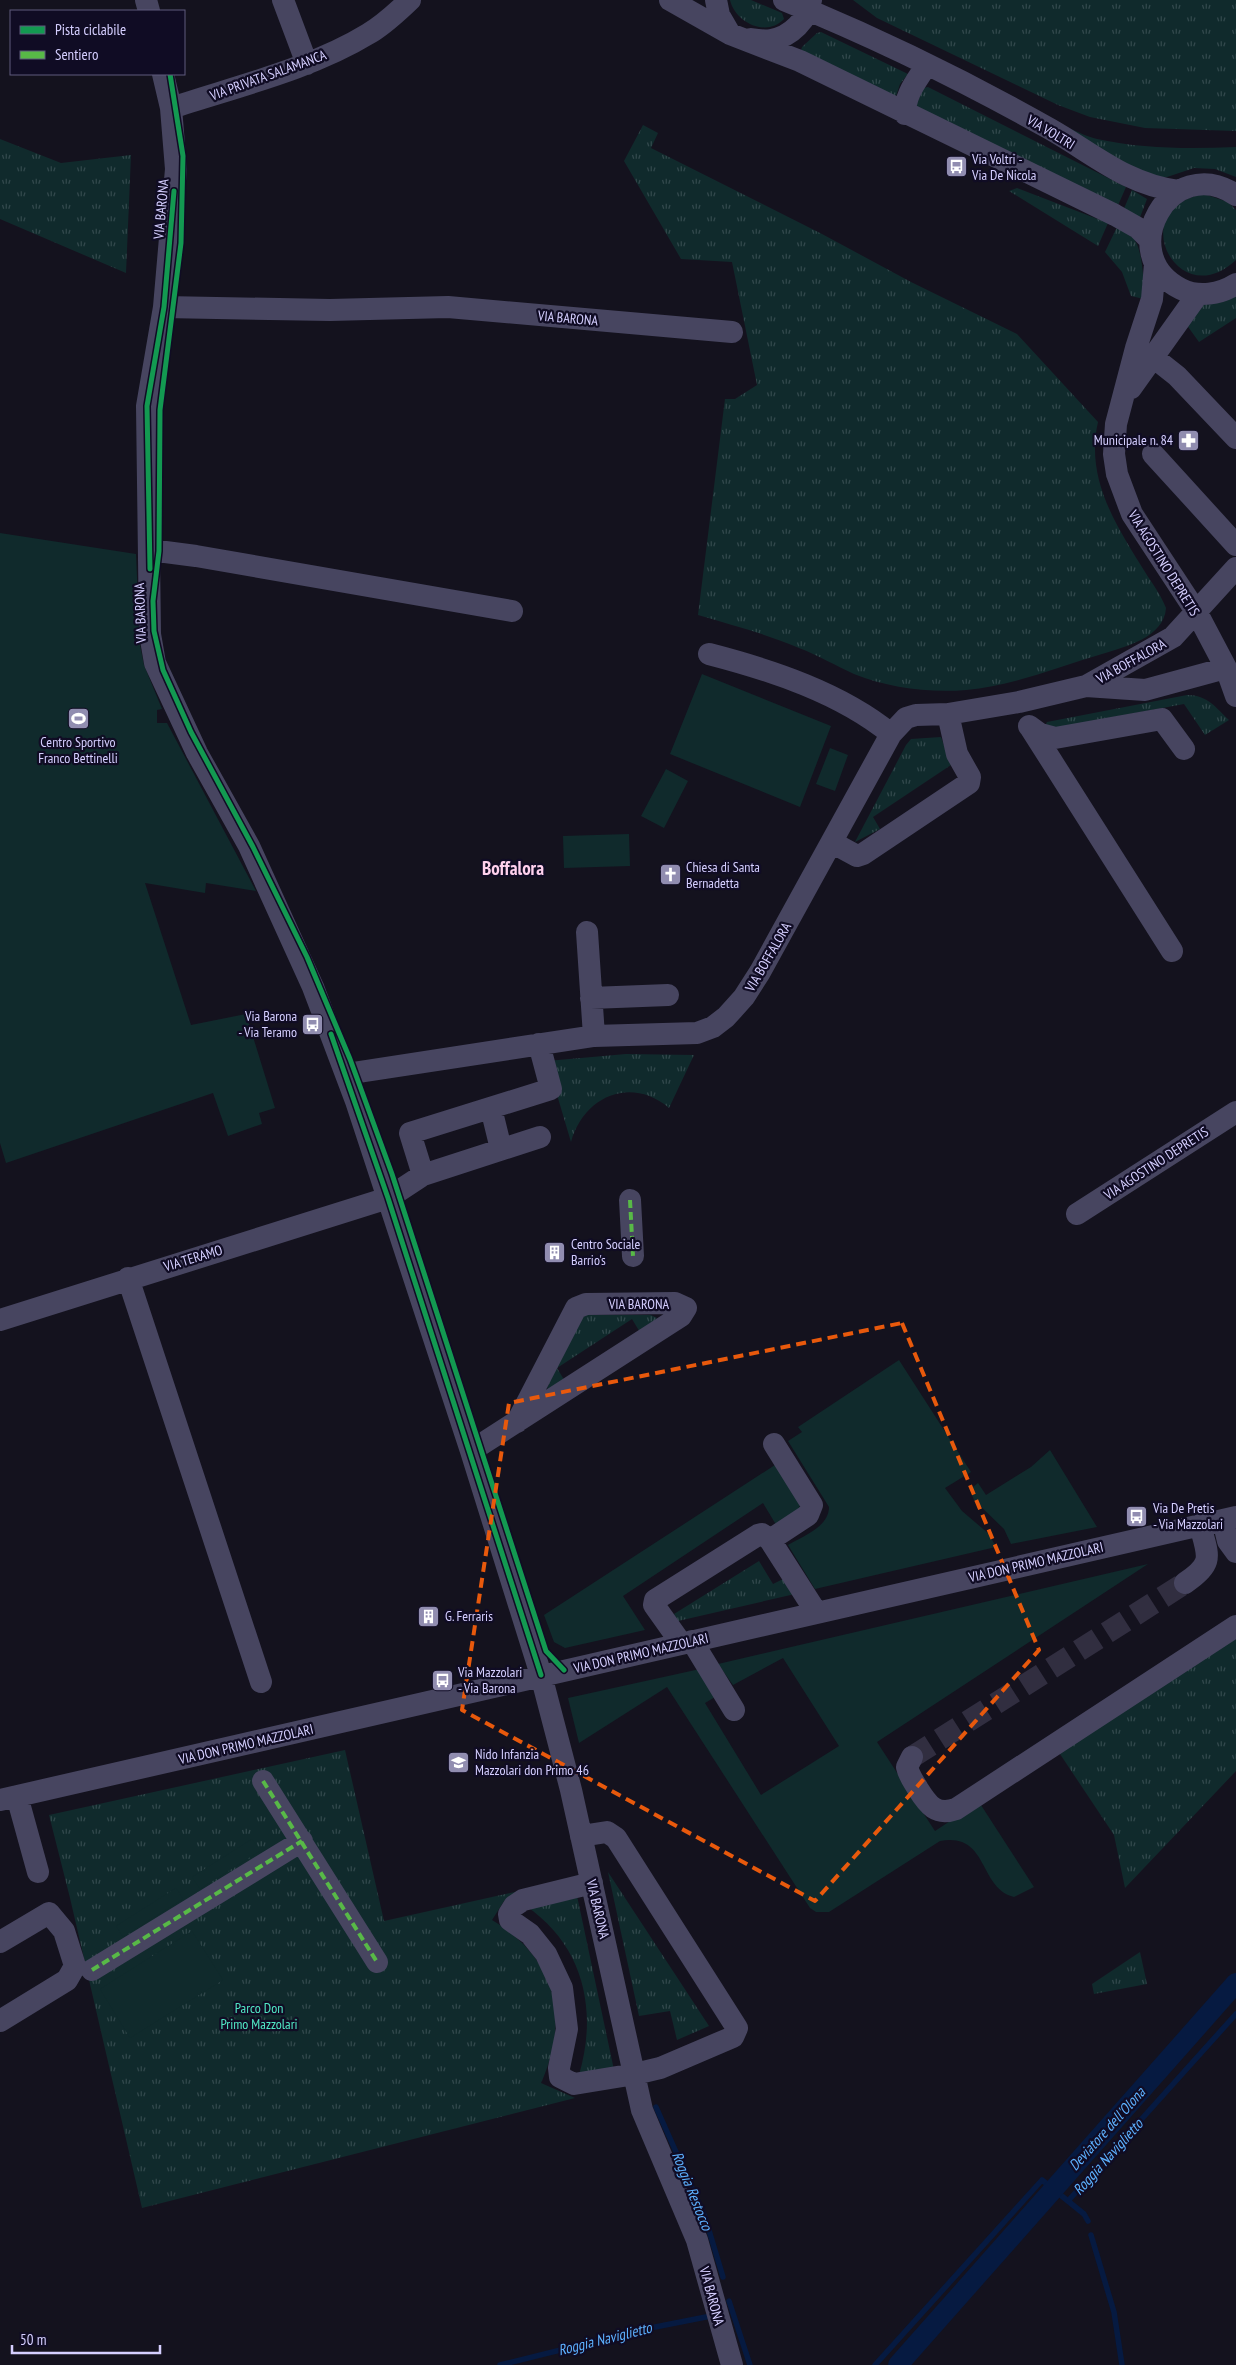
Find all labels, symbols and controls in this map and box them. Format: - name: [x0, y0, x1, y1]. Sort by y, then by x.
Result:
- legend: [10, 10, 185, 75]
- text: Pista ciclabile: [55, 20, 126, 39]
- text: Sentiero: [55, 45, 98, 64]
- street label: VIA PRIVATA SALAMANCA: [206, 45, 329, 105]
- street label: VIA VOLTRI: [1023, 110, 1078, 153]
- place label: Via Voltri - Via De Nicola: [971, 150, 1036, 184]
- bus stop icon: Via Voltri - Via De Nicola: [944, 155, 968, 179]
- street label: VIA BARONA: [149, 178, 173, 241]
- street label: VIA BARONA: [536, 306, 599, 330]
- pharmacy icon: Municipale n. 84: [1177, 428, 1201, 452]
- place label: Municipale n. 84: [1094, 431, 1174, 449]
- street label: VIA AGOSTINO DEPRETIS: [1124, 506, 1204, 619]
- street label: VIA BARONA: [130, 582, 150, 644]
- street label: VIA BOFFALORA: [1092, 634, 1169, 688]
- sports icon: Centro Sportivo Franco Bettinelli: [66, 707, 90, 731]
- place label: Centro Sportivo Franco Bettinelli: [38, 733, 118, 767]
- district label: Boffalora: [482, 856, 544, 880]
- place label: Chiesa di Santa Bernadetta: [686, 858, 760, 892]
- church icon: Chiesa di Santa Bernadetta: [658, 863, 682, 887]
- street label: VIA BOFFALORA: [740, 919, 795, 996]
- place label: Via Barona - Via Teramo: [238, 1007, 297, 1041]
- bus stop icon: Via Barona - Via Teramo: [301, 1012, 325, 1036]
- street label: VIA AGOSTINO DEPRETIS: [1100, 1122, 1212, 1204]
- place label: Centro Sociale Barrio's: [571, 1235, 641, 1269]
- street label: VIA TERAMO: [161, 1240, 225, 1276]
- building icon: Centro Sociale Barrio's: [543, 1240, 567, 1264]
- street label: VIA BARONA: [608, 1295, 670, 1313]
- place label: Via De Pretis - Via Mazzolari: [1152, 1499, 1223, 1533]
- bus stop icon: Via De Pretis - Via Mazzolari: [1125, 1504, 1149, 1528]
- street label: VIA DON PRIMO MAZZOLARI: [966, 1538, 1105, 1586]
- building icon: G. Ferraris: [417, 1604, 441, 1628]
- place label: G. Ferraris: [445, 1607, 493, 1625]
- street label: VIA DON PRIMO MAZZOLARI: [571, 1629, 710, 1677]
- place label: Via Mazzolari - Via Barona: [457, 1663, 522, 1697]
- bus stop icon: Via Mazzolari - Via Barona: [430, 1668, 454, 1692]
- street label: VIA DON PRIMO MAZZOLARI: [176, 1720, 315, 1768]
- place label: Nido Infanzia Mazzolari don Primo 46: [475, 1745, 589, 1779]
- school or university icon: Nido Infanzia Mazzolari don Primo 46: [447, 1750, 471, 1774]
- street label: VIA BARONA: [582, 1877, 614, 1941]
- park label: Parco Don Primo Mazzolari: [220, 1999, 298, 2033]
- water label: Deviatore dell'Olona: [1064, 2082, 1150, 2174]
- water label: Roggia Naviglietto: [1069, 2114, 1148, 2199]
- water label: Roggia Restocco: [668, 2149, 717, 2234]
- street label: VIA BARONA: [695, 2264, 729, 2328]
- water label: Roggia Naviglietto: [556, 2317, 655, 2359]
- scale bar: [12, 2322, 160, 2354]
- text: 50 m: [20, 2330, 46, 2349]

